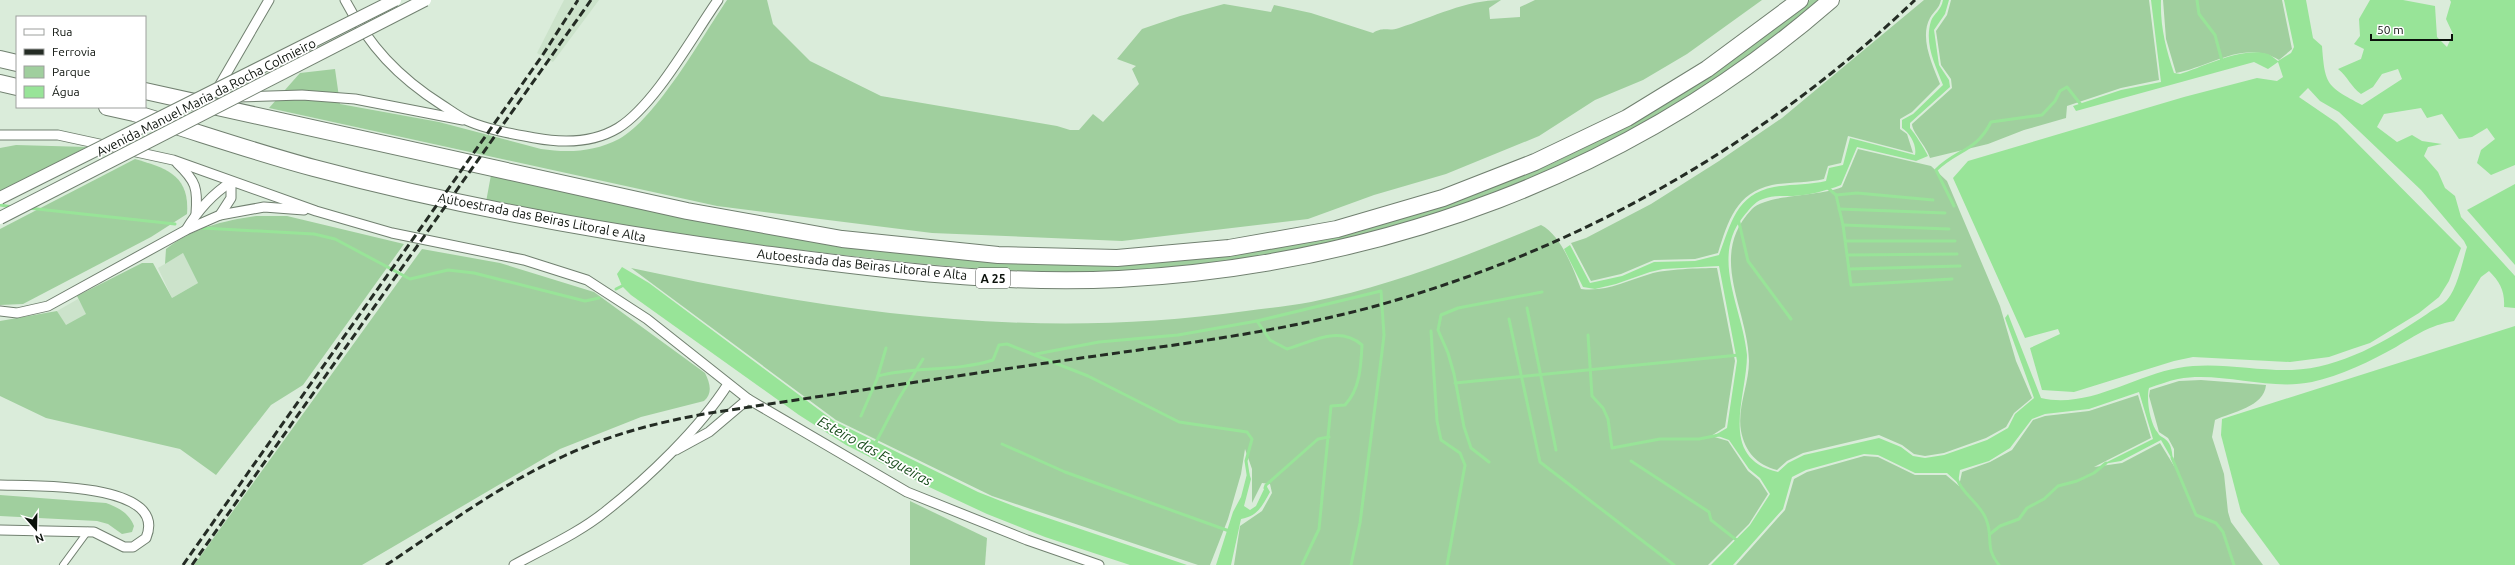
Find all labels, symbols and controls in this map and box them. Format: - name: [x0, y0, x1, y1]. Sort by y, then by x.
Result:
- legend: [16, 16, 146, 108]
- scale bar: [2371, 16, 2452, 42]
- text: 50 m: [2377, 23, 2404, 36]
- text: Rua: [52, 25, 73, 38]
- street label: Avenida Manuel Maria da Rocha Colmieiro: [94, 35, 318, 159]
- text: Ferrovia: [52, 45, 96, 58]
- text: Parque: [52, 65, 90, 78]
- text: Água: [52, 85, 80, 98]
- street label: Autoestrada das Beiras Litoral e Alta: [437, 190, 647, 244]
- street label: Autoestrada das Beiras Litoral e Alta: [756, 246, 968, 282]
- road number: A 25: [976, 268, 1010, 288]
- water label: Esteiro das Esgueiras: [815, 413, 935, 489]
- north arrow: [16, 509, 56, 549]
- text: N: [34, 531, 45, 545]

